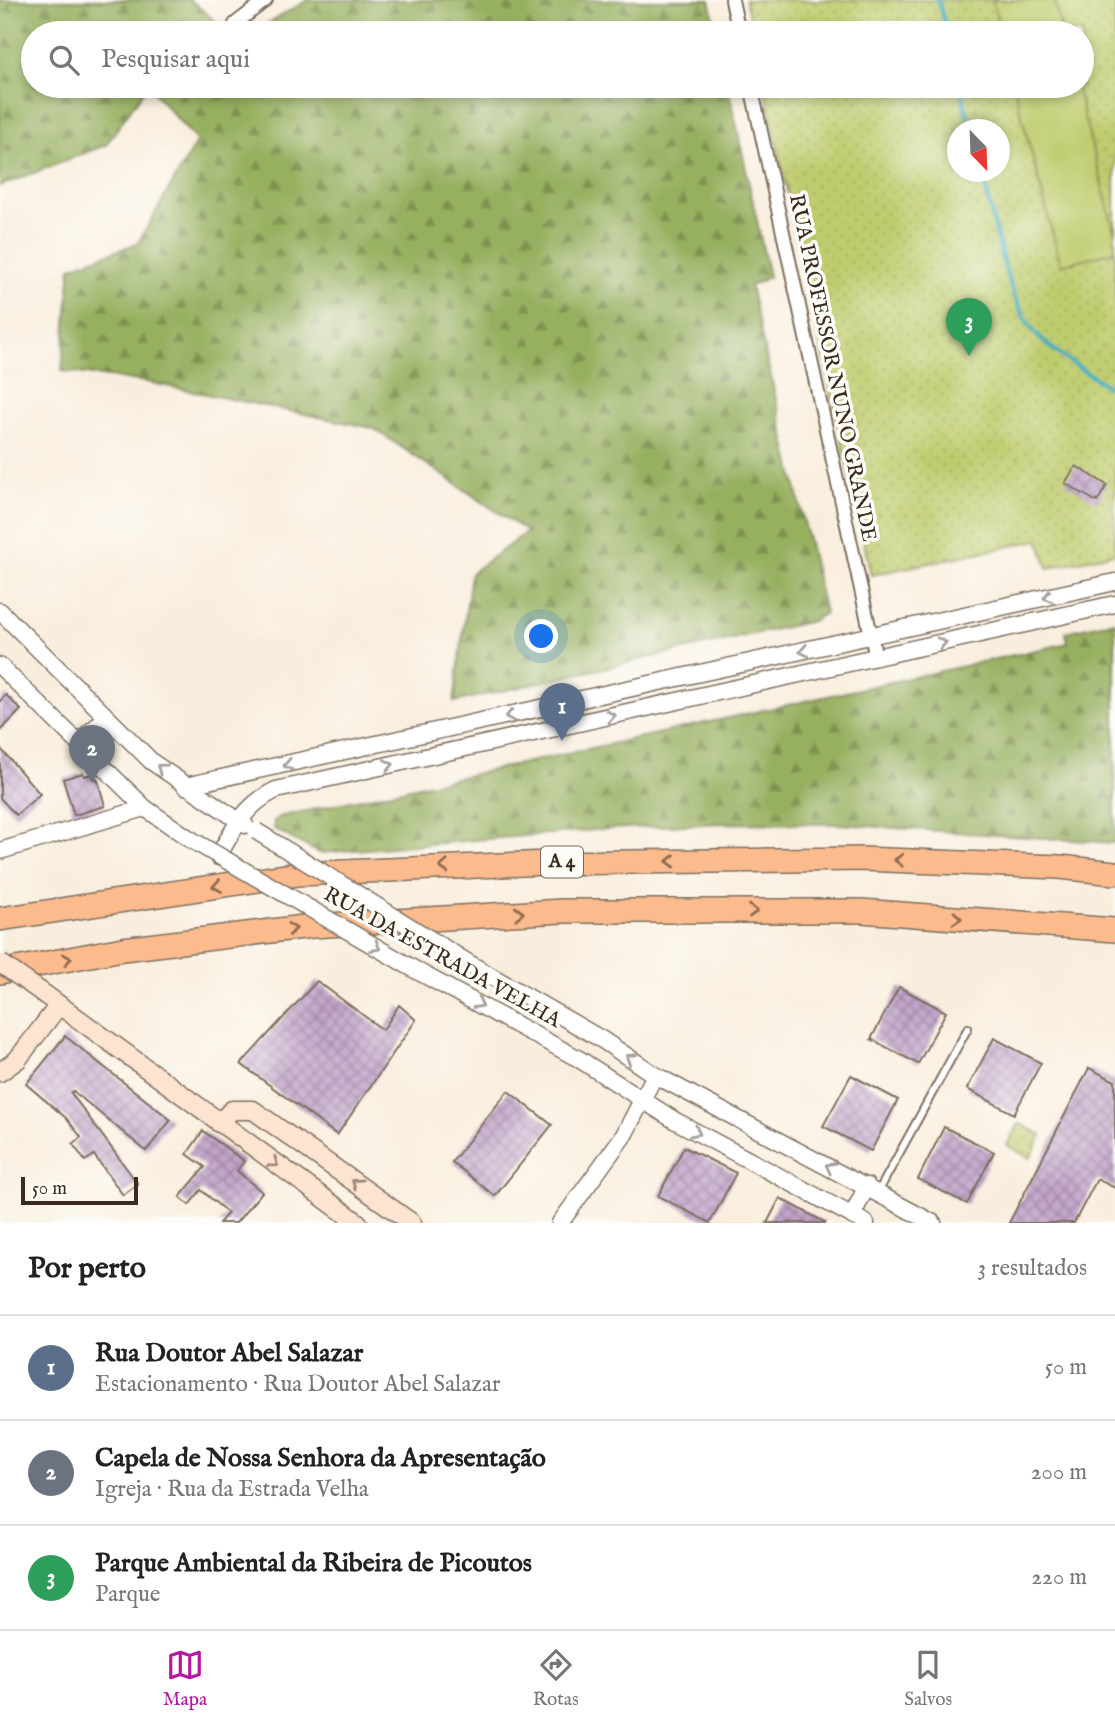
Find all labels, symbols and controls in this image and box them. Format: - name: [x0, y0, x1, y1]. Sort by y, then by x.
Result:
- search box: [21, 21, 1094, 98]
- icon: search: [45, 41, 83, 79]
- text: Pesquisar aqui: [101, 43, 250, 76]
- north arrow: [947, 119, 1010, 182]
- street label: RUA PROFESSOR NUNO GRANDE: [782, 192, 882, 544]
- pin: 3: [946, 298, 992, 356]
- one-way arrow: [1042, 589, 1054, 603]
- your location: [524, 619, 558, 653]
- one-way arrow: [936, 637, 948, 651]
- one-way arrow: [798, 643, 810, 658]
- pin: 1: [539, 683, 585, 741]
- one-way arrow: [504, 708, 516, 722]
- one-way arrow: [605, 710, 617, 724]
- pin: 2: [69, 725, 115, 783]
- one-way arrow: [282, 757, 294, 771]
- one-way arrow: [383, 759, 395, 773]
- one-way arrow: [156, 764, 169, 777]
- road number: A 4: [541, 846, 583, 877]
- one-way arrow: [893, 852, 903, 868]
- one-way arrow: [665, 853, 676, 869]
- one-way arrow: [438, 860, 449, 875]
- one-way arrow: [212, 879, 223, 894]
- street label: RUA DA ESTRADA VELHA: [319, 881, 566, 1035]
- one-way arrow: [748, 903, 759, 919]
- one-way arrow: [514, 905, 525, 920]
- one-way arrow: [952, 910, 963, 925]
- one-way arrow: [287, 921, 298, 936]
- one-way arrow: [369, 939, 382, 952]
- one-way arrow: [61, 953, 73, 968]
- one-way arrow: [472, 996, 485, 1009]
- one-way arrow: [625, 1054, 638, 1066]
- one-way arrow: [689, 1124, 702, 1137]
- one-way arrow: [266, 1154, 279, 1167]
- one-way arrow: [825, 1162, 837, 1175]
- scale bar: [21, 1174, 138, 1206]
- text: 50 m: [32, 1177, 67, 1201]
- one-way arrow: [351, 1179, 364, 1191]
- text: Por perto: [28, 1250, 146, 1288]
- text: 3 resultados: [977, 1254, 1087, 1283]
- text: Rua Doutor Abel Salazar: [95, 1337, 363, 1370]
- text: 1: [47, 1353, 55, 1382]
- text: 50 m: [1045, 1353, 1087, 1382]
- text: Estacionamento · Rua Doutor Abel Salazar: [95, 1370, 500, 1399]
- text: Capela de Nossa Senhora da Apresentação: [95, 1442, 546, 1475]
- text: 2: [46, 1458, 56, 1487]
- text: 200 m: [1031, 1458, 1087, 1487]
- text: Igreja · Rua da Estrada Velha: [95, 1475, 369, 1504]
- text: Parque Ambiental da Ribeira de Picoutos: [95, 1547, 532, 1580]
- text: 3: [47, 1563, 55, 1592]
- text: 220 m: [1031, 1563, 1087, 1592]
- text: Parque: [95, 1580, 160, 1609]
- tab: Mapa: [163, 1646, 207, 1712]
- tab: Rotas: [533, 1646, 579, 1712]
- tab: Salvos: [904, 1646, 952, 1712]

